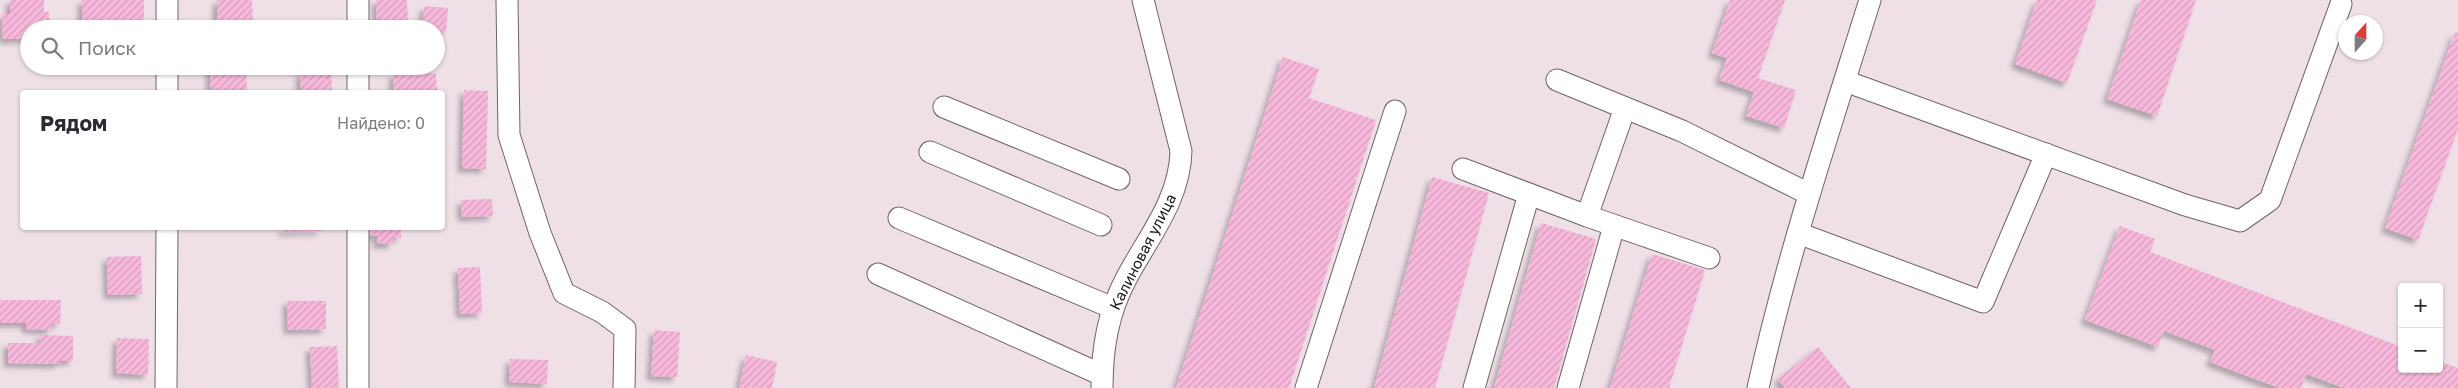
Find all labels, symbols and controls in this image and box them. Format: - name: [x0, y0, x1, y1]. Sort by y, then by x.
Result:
- north arrow: [2338, 15, 2383, 60]
- search box: [20, 20, 445, 75]
- icon: search: [38, 34, 66, 62]
- text: Поиск: [78, 36, 137, 59]
- text: Рядом: [40, 110, 107, 136]
- text: Найдено: 0: [337, 113, 425, 133]
- street label: Калиновая улица: [1105, 190, 1179, 313]
- map controls: [2398, 283, 2443, 373]
- button: +: [2398, 283, 2443, 328]
- button: −: [2398, 328, 2443, 373]

